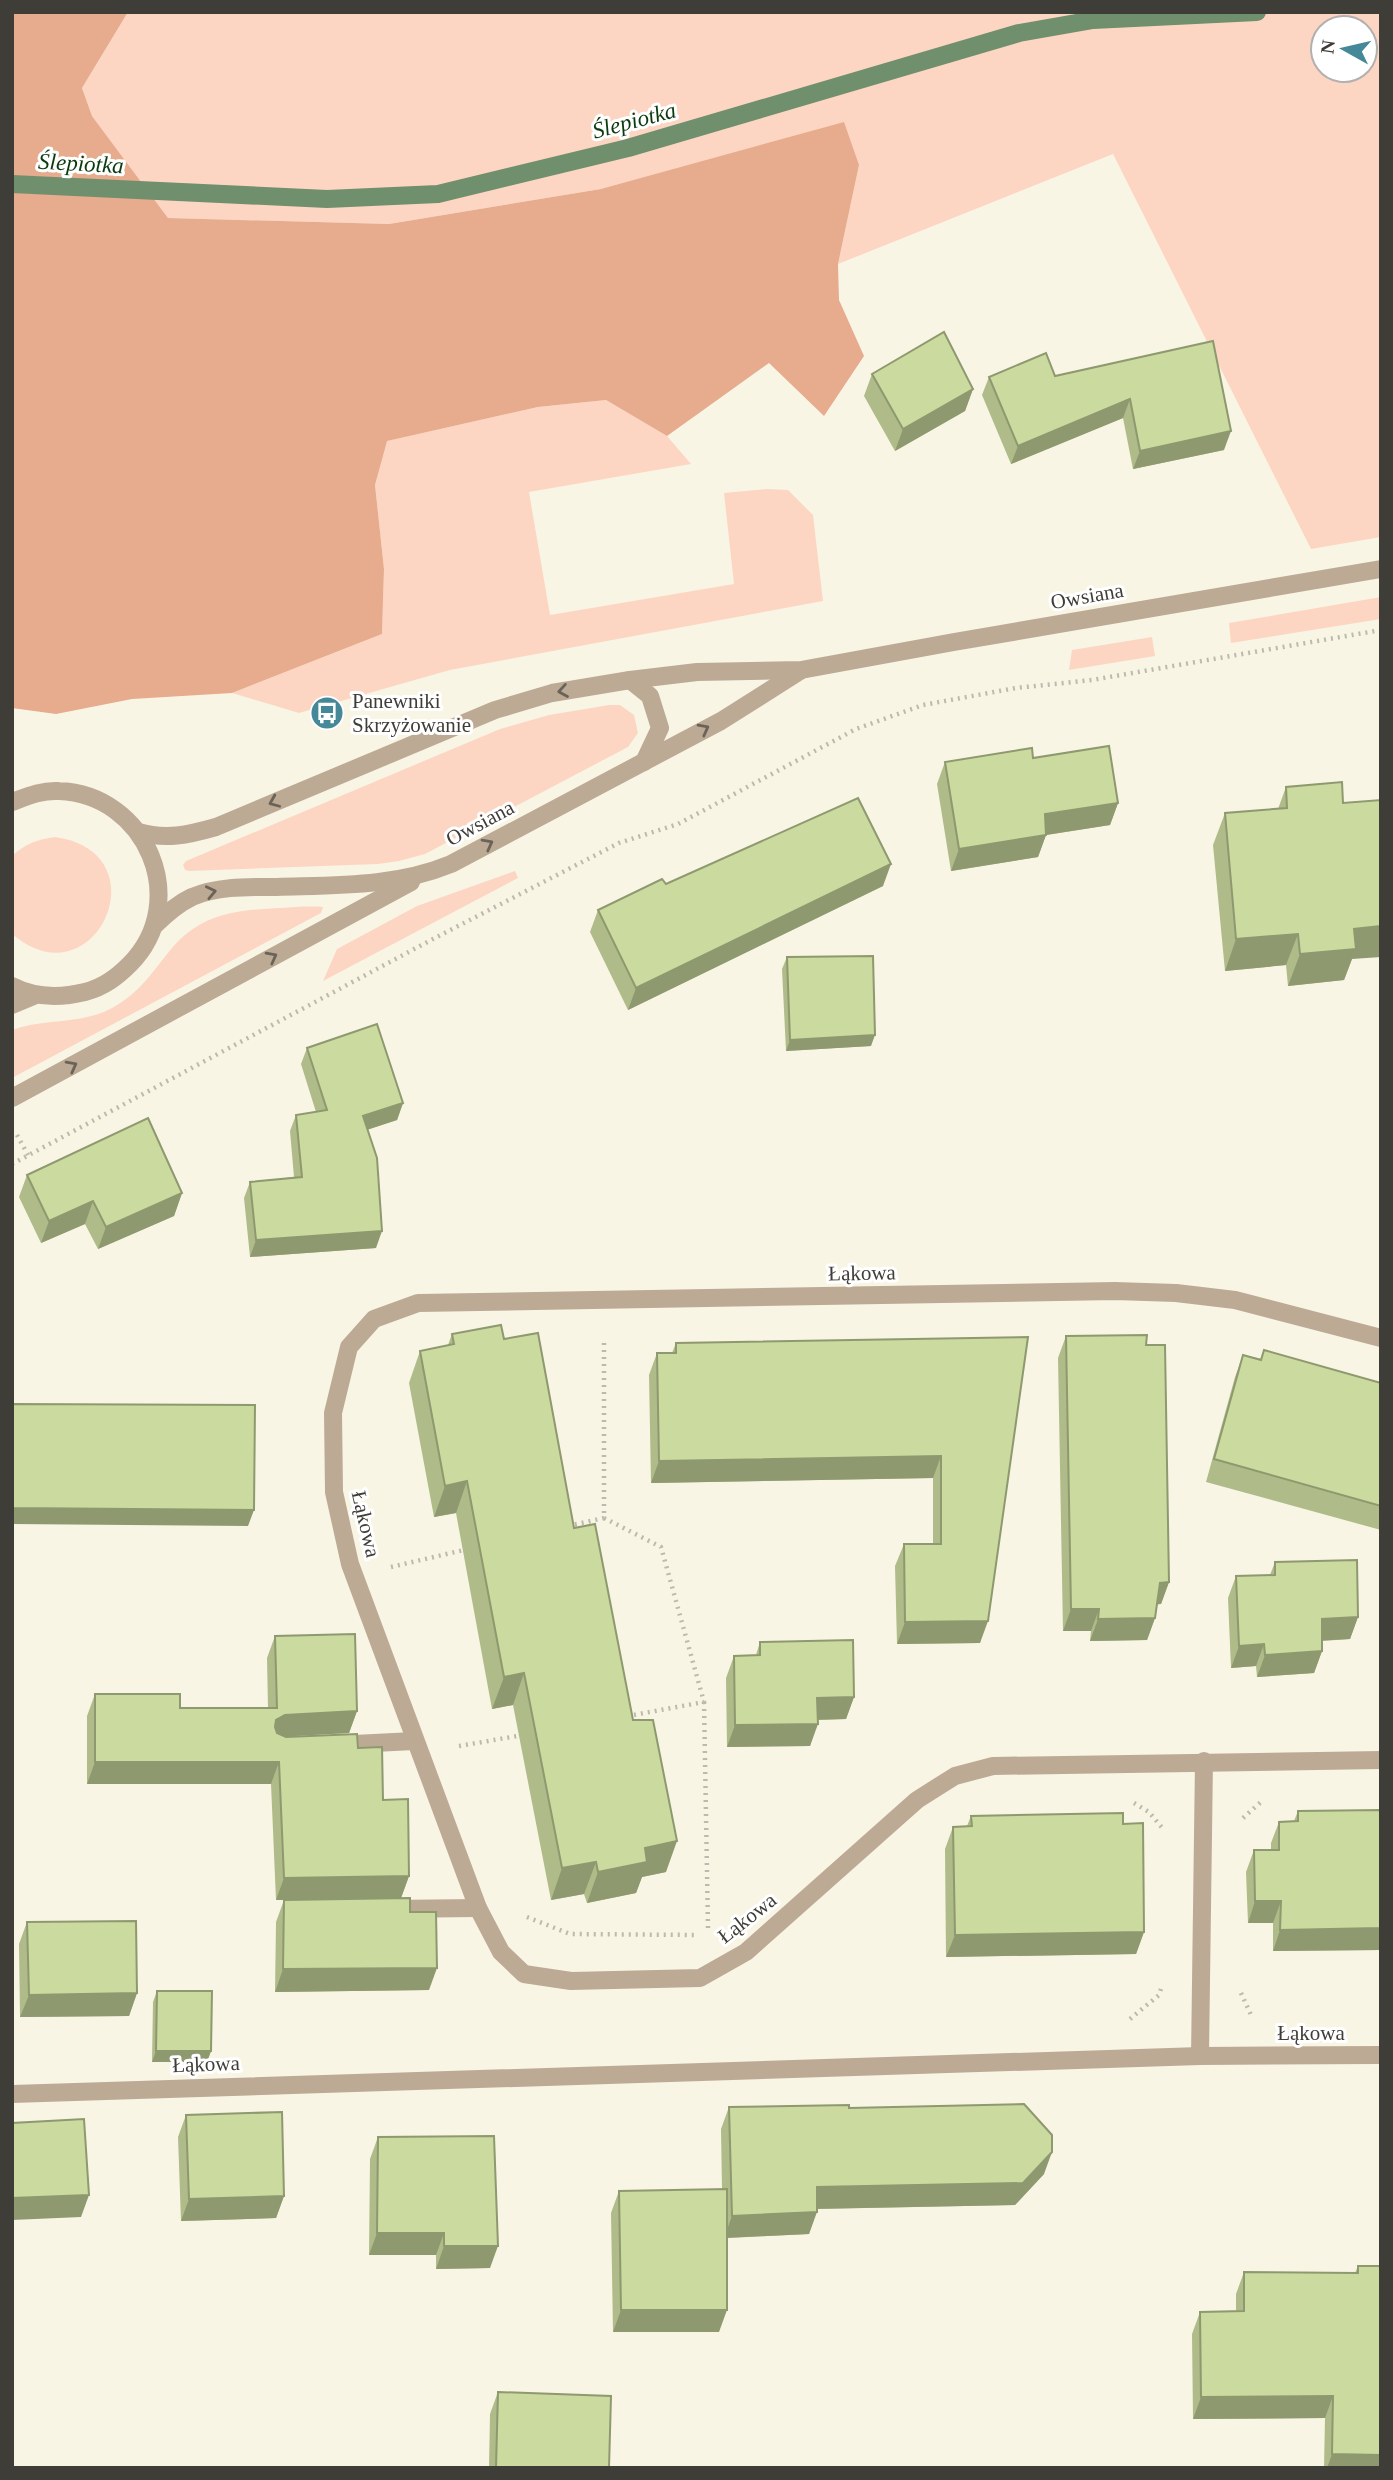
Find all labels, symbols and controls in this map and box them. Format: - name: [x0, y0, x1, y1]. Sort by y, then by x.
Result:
- north arrow: [1309, 14, 1379, 84]
- text: N: [1316, 38, 1339, 55]
- water label: Ślepiotka: [589, 96, 679, 144]
- water label: Ślepiotka: [38, 148, 124, 178]
- street label: Owsiana: [1049, 578, 1126, 614]
- one-way arrow: [557, 683, 569, 698]
- place label: Panewniki Skrzyżowanie: [352, 689, 471, 737]
- bus stop icon: Panewniki Skrzyżowanie: [308, 694, 346, 732]
- one-way arrow: [697, 724, 709, 738]
- one-way arrow: [269, 794, 281, 808]
- street label: Owsiana: [442, 795, 519, 851]
- one-way arrow: [481, 839, 493, 853]
- one-way arrow: [205, 885, 217, 900]
- one-way arrow: [265, 952, 278, 966]
- one-way arrow: [65, 1061, 78, 1074]
- street label: Łąkowa: [828, 1260, 897, 1286]
- street label: Łąkowa: [347, 1488, 385, 1560]
- street label: Łąkowa: [713, 1887, 782, 1948]
- street label: Łąkowa: [1277, 2021, 1345, 2045]
- street label: Łąkowa: [172, 2051, 241, 2077]

